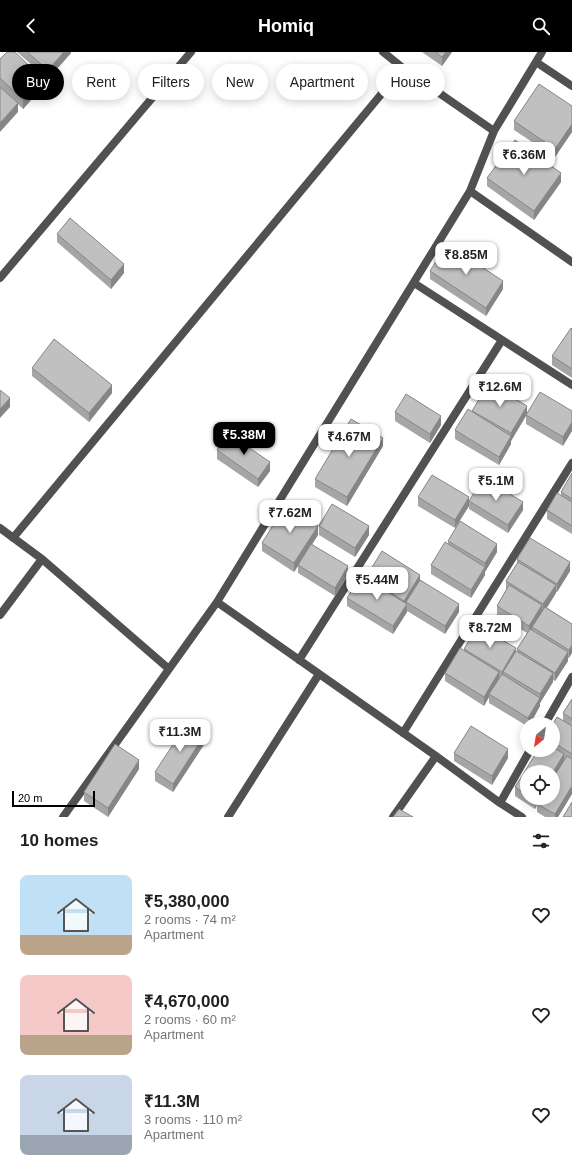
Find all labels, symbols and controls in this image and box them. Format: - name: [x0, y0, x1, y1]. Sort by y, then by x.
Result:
- icon: back: [20, 15, 42, 37]
- icon: search: [530, 15, 552, 37]
- text: Homiq: [258, 16, 314, 36]
- chip: Buy: [12, 64, 64, 100]
- chip: Rent: [72, 64, 130, 100]
- chip: Filters: [138, 64, 204, 100]
- chip: New: [212, 64, 268, 100]
- chip: Apartment: [276, 64, 368, 100]
- chip: House: [376, 64, 445, 100]
- pin: ₹6.36M: [491, 142, 557, 176]
- text: ₹6.36M: [502, 147, 546, 162]
- pin: ₹8.85M: [433, 242, 499, 276]
- text: ₹8.85M: [444, 247, 488, 262]
- pin: ₹12.6M: [467, 374, 533, 408]
- text: ₹12.6M: [478, 379, 522, 394]
- pin: ₹5.38M: [211, 422, 277, 456]
- pin: ₹4.67M: [316, 424, 382, 458]
- text: ₹5.38M: [222, 427, 266, 442]
- text: ₹4.67M: [327, 429, 371, 444]
- pin: ₹5.1M: [468, 468, 524, 502]
- text: ₹5.1M: [478, 473, 514, 488]
- pin: ₹7.62M: [257, 500, 323, 534]
- text: ₹7.62M: [268, 505, 312, 520]
- pin: ₹5.44M: [344, 567, 410, 601]
- text: ₹5.44M: [355, 572, 399, 587]
- pin: ₹8.72M: [457, 615, 523, 649]
- text: ₹8.72M: [468, 620, 512, 635]
- north arrow: [520, 717, 560, 757]
- map controls: [520, 717, 560, 805]
- pin: ₹11.3M: [147, 719, 213, 753]
- text: ₹11.3M: [159, 724, 201, 739]
- button: locate: [520, 765, 560, 805]
- scale bar: [12, 789, 95, 808]
- text: 20 m: [18, 792, 42, 804]
- icon: filters: [530, 830, 552, 852]
- text: 10 homes: [20, 831, 98, 850]
- icon: home: [52, 891, 100, 939]
- text: ₹5,380,000: [144, 892, 229, 911]
- icon: heart: [530, 904, 552, 926]
- text: 2 rooms · 74 m²: [144, 912, 236, 927]
- text: Apartment: [144, 927, 204, 942]
- icon: home: [52, 991, 100, 1039]
- text: ₹4,670,000: [144, 992, 229, 1011]
- icon: heart: [530, 1004, 552, 1026]
- text: 2 rooms · 60 m²: [144, 1012, 236, 1027]
- text: Apartment: [144, 1027, 204, 1042]
- icon: home: [52, 1091, 100, 1139]
- text: ₹11.3M: [144, 1092, 200, 1111]
- icon: heart: [530, 1104, 552, 1126]
- text: 3 rooms · 110 m²: [144, 1112, 242, 1127]
- text: Apartment: [144, 1127, 204, 1142]

